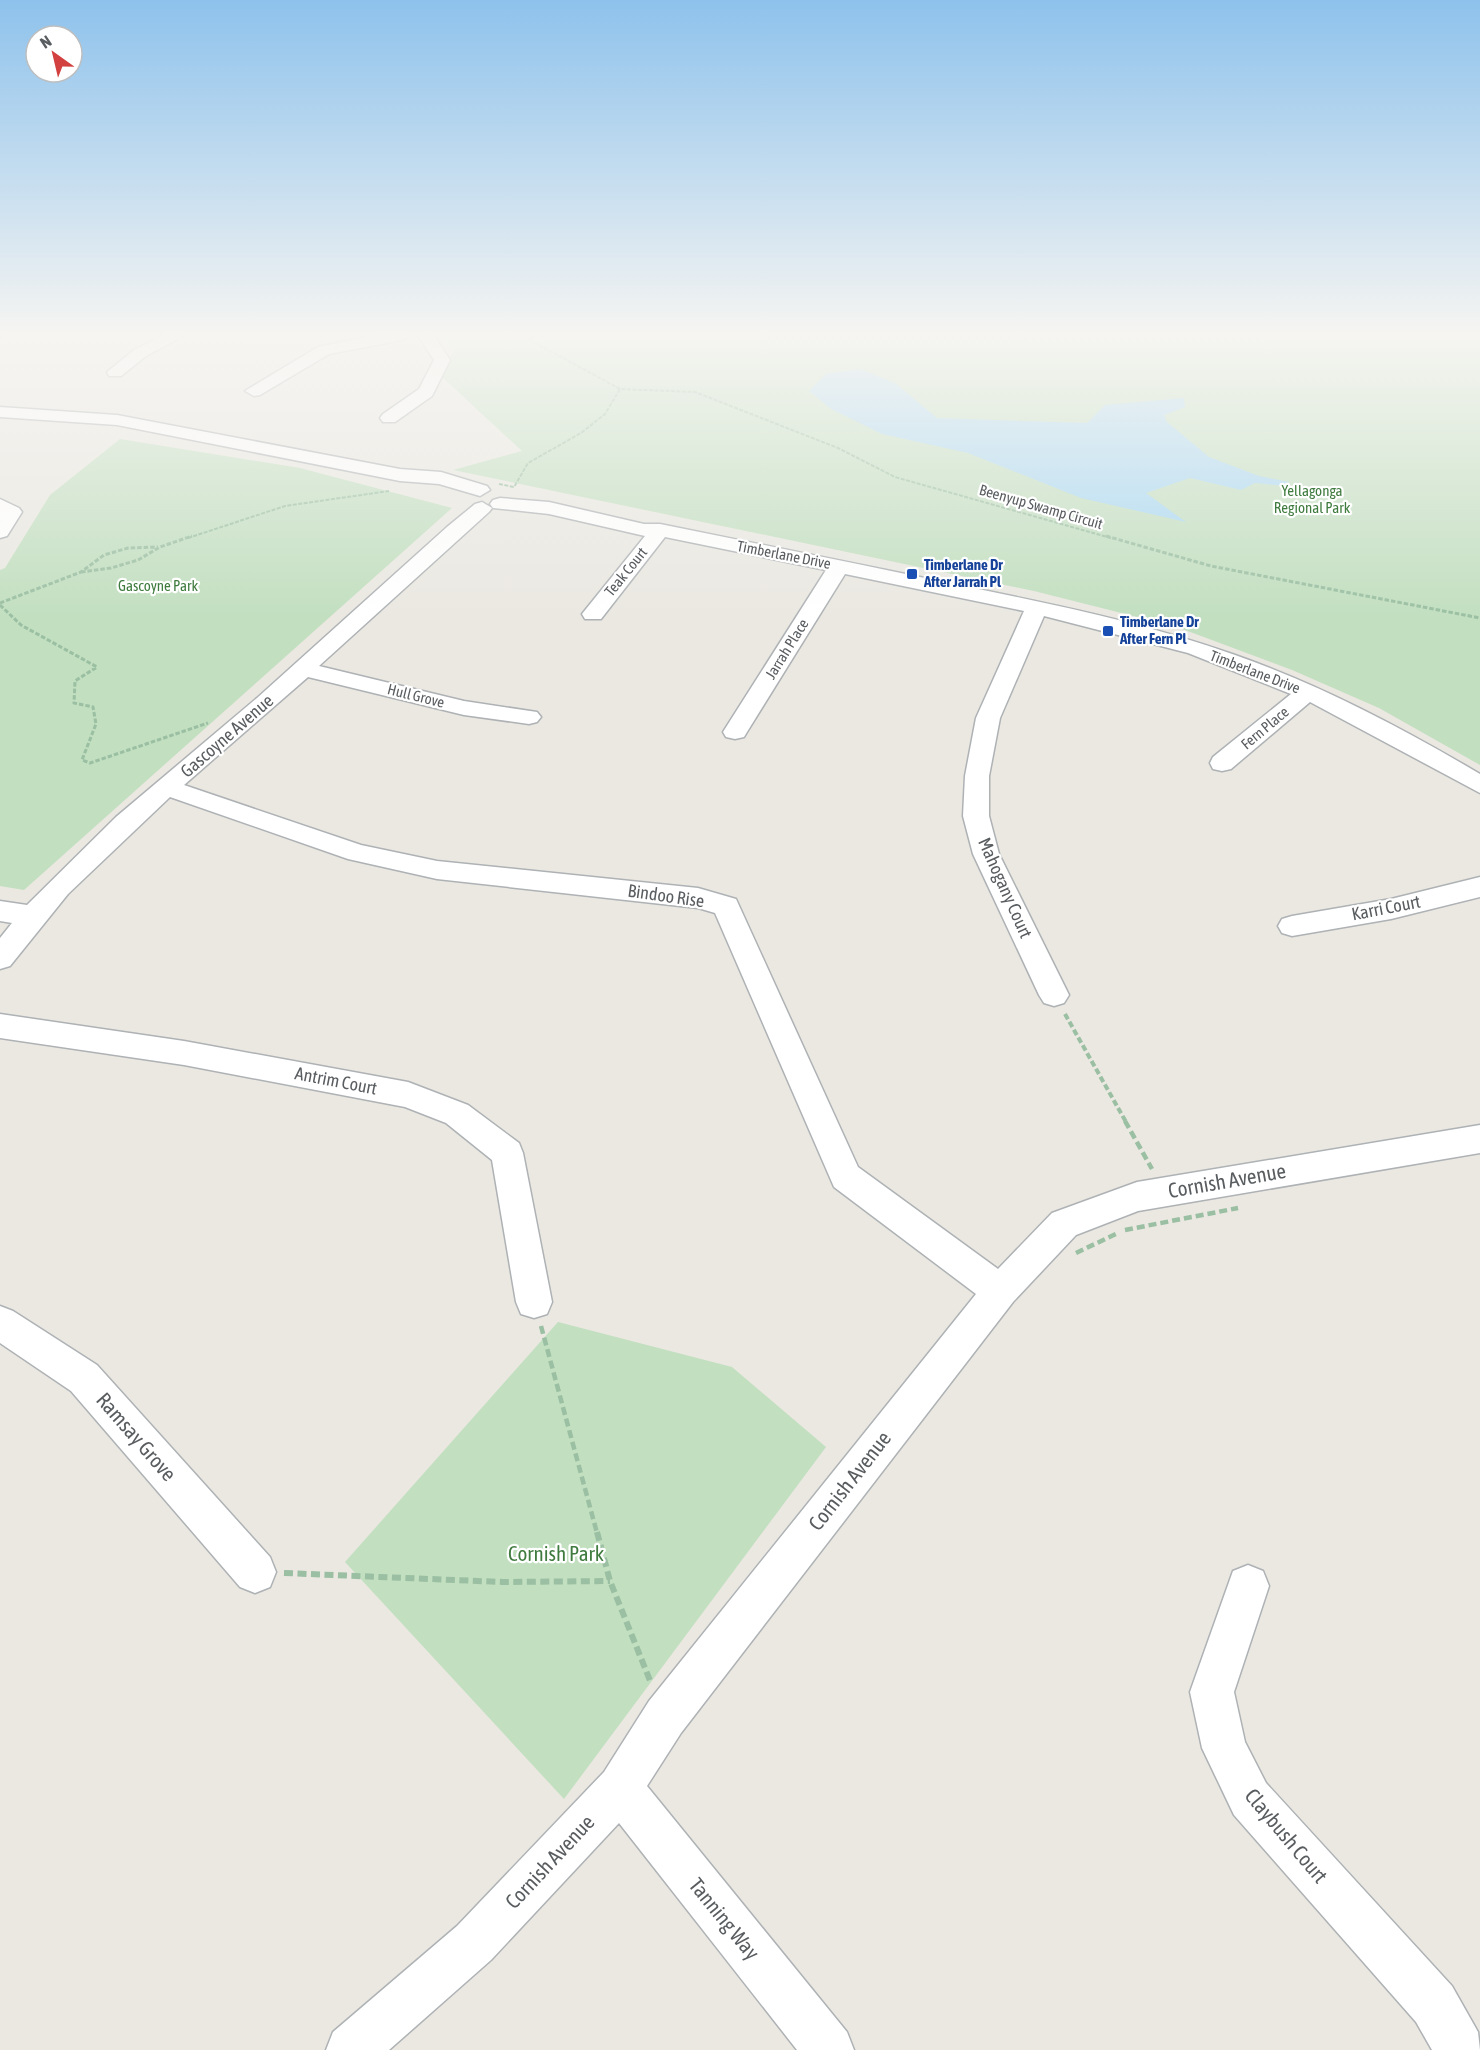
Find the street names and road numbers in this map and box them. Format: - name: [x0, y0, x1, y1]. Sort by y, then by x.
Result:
- street label: Beenyup Swamp Circuit: [977, 481, 1105, 532]
- street label: Timberlane Drive: [736, 537, 833, 572]
- street label: Teak Court: [601, 544, 650, 599]
- street label: Jarrah Place: [762, 616, 812, 682]
- street label: Timberlane Drive: [1208, 647, 1303, 697]
- street label: Hull Grove: [386, 680, 447, 711]
- street label: Gascoyne Avenue: [176, 690, 277, 782]
- street label: Fern Place: [1237, 703, 1292, 752]
- street label: Mahogany Court: [974, 834, 1037, 941]
- street label: Bindoo Rise: [626, 880, 706, 911]
- street label: Karri Court: [1350, 891, 1422, 924]
- street label: Antrim Court: [293, 1062, 379, 1099]
- street label: Cornish Avenue: [1166, 1158, 1288, 1202]
- street label: Ramsay Grove: [92, 1387, 182, 1485]
- street label: Cornish Avenue: [803, 1426, 895, 1535]
- street label: Claybush Court: [1240, 1783, 1333, 1887]
- street label: Cornish Avenue: [500, 1810, 599, 1913]
- street label: Tanning Way: [685, 1873, 765, 1964]

